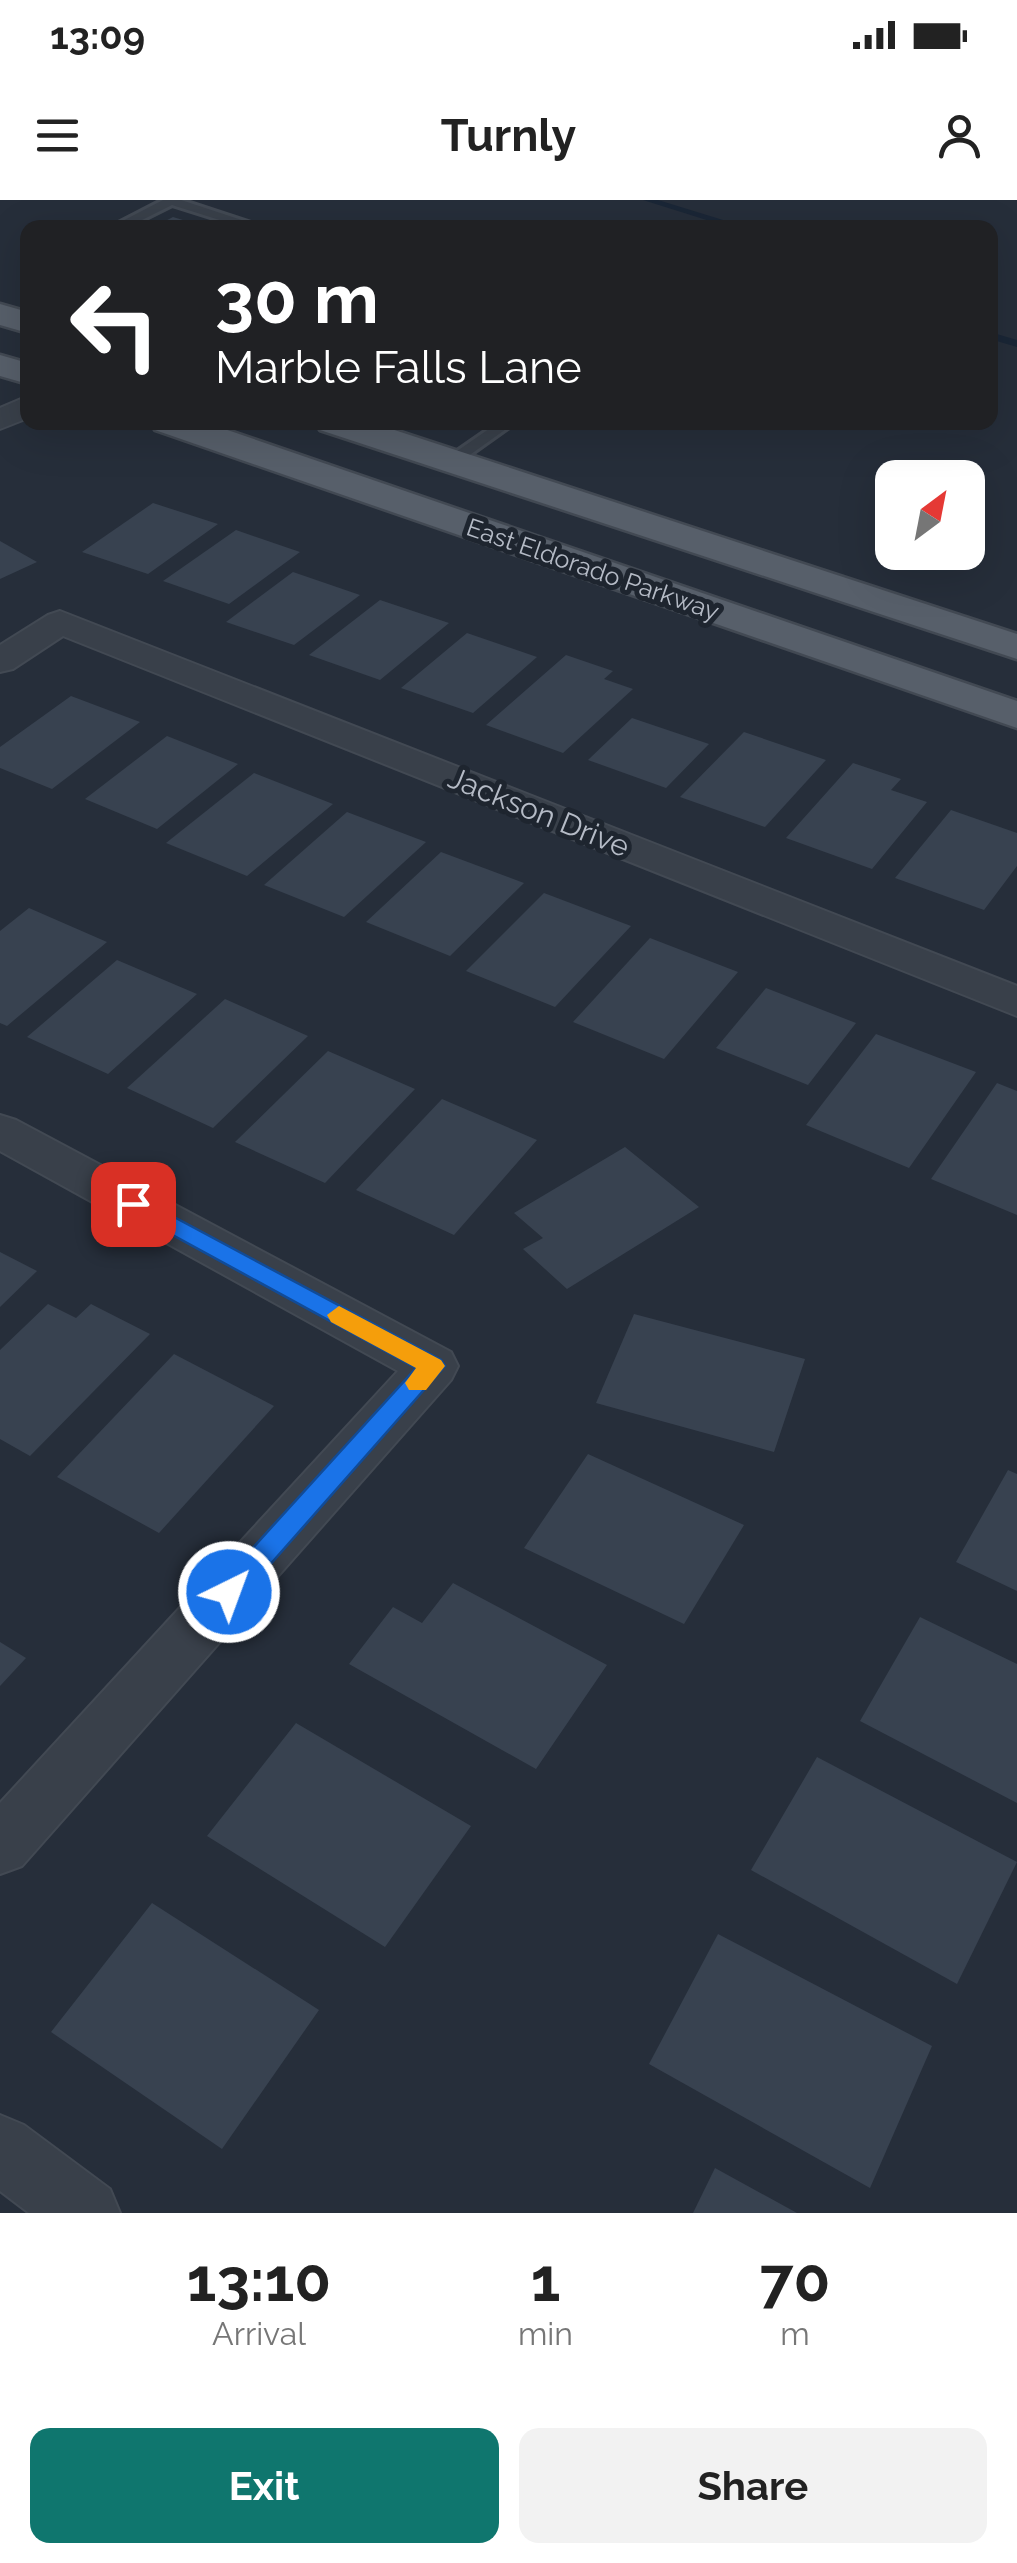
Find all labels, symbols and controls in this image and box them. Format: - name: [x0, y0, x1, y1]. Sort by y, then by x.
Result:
- text: 13:09: [50, 13, 145, 58]
- icon: menu: [30, 108, 85, 163]
- icon: person: [932, 108, 987, 163]
- text: Turnly: [441, 109, 576, 162]
- text: 30 m: [215, 257, 379, 339]
- icon: left: [50, 260, 180, 390]
- text: Marble Falls Lane: [215, 341, 582, 394]
- north arrow: [875, 460, 985, 570]
- map controls: [875, 460, 985, 570]
- street label: East Eldorado Parkway: [463, 512, 724, 626]
- street label: Jackson Drive: [443, 760, 635, 864]
- pin: [91, 1162, 176, 1247]
- icon: arrive: [106, 1177, 161, 1232]
- position arrow: [177, 1540, 281, 1644]
- text: 13:10: [187, 2245, 331, 2315]
- text: 1: [531, 2245, 560, 2315]
- text: 70: [760, 2245, 830, 2315]
- text: Arrival: [212, 2315, 306, 2352]
- text: min: [518, 2315, 573, 2352]
- text: m: [780, 2315, 810, 2352]
- button: Exit: [30, 2428, 499, 2543]
- button: Share: [519, 2428, 987, 2543]

